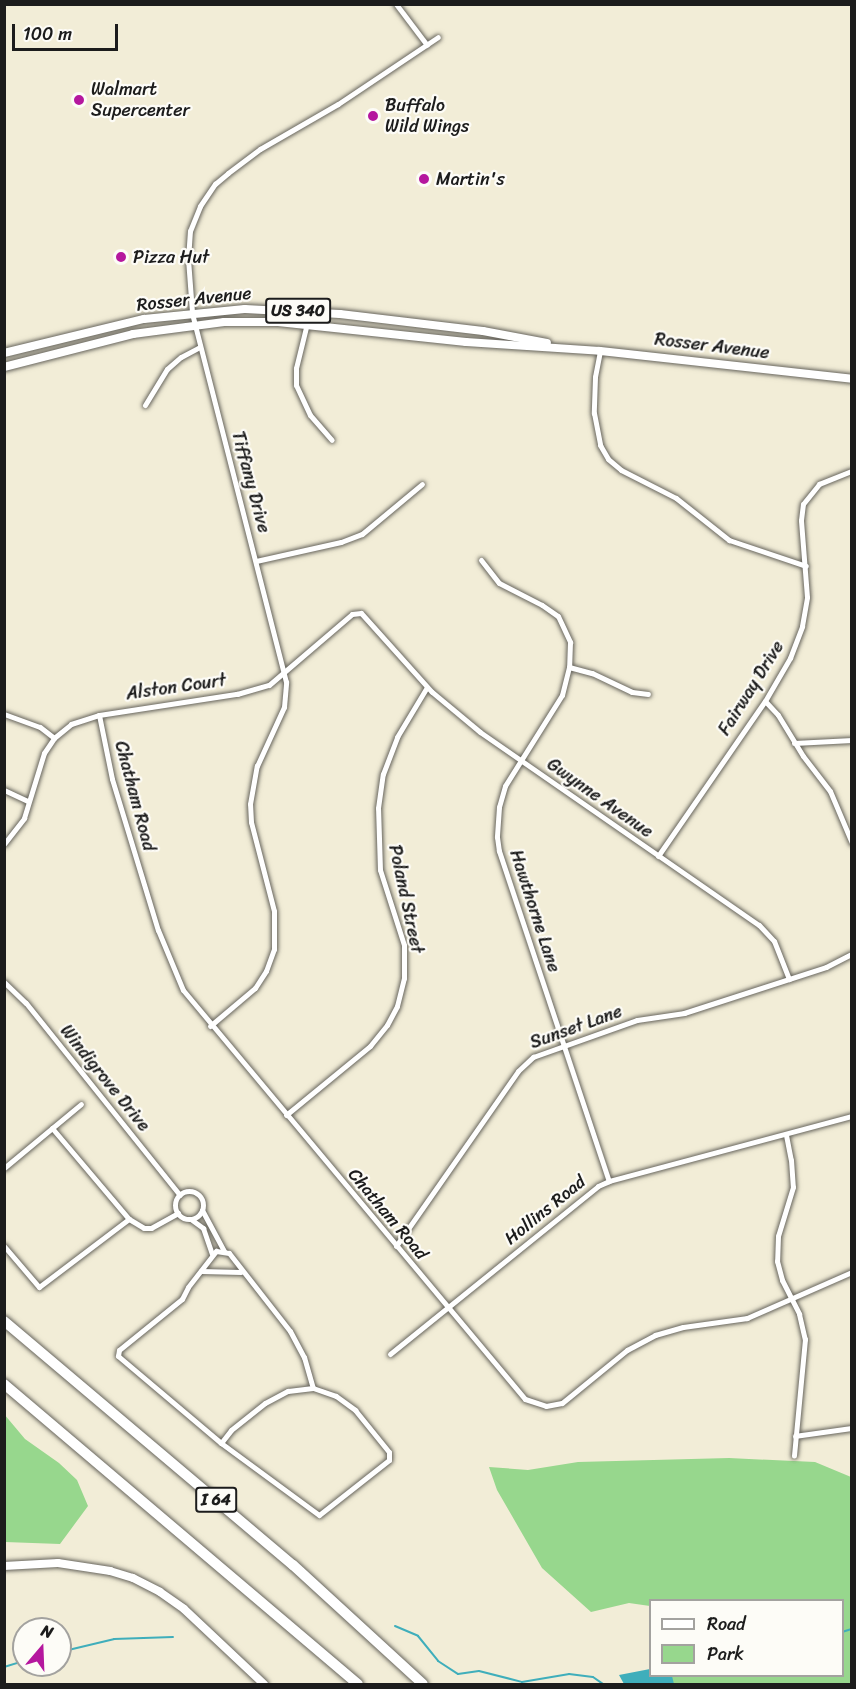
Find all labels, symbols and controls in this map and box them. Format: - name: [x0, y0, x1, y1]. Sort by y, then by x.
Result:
- scale bar: [15, 12, 122, 50]
- text: 100 m: [23, 18, 72, 50]
- place label: Walmart Supercenter: [91, 79, 190, 122]
- marker: Walmart Supercenter: [72, 93, 86, 107]
- place label: Buffalo Wild Wings: [385, 95, 468, 138]
- marker: Buffalo Wild Wings: [366, 109, 380, 123]
- place label: Martin's: [436, 168, 505, 190]
- marker: Martin's: [417, 172, 431, 186]
- place label: Pizza Hut: [133, 246, 210, 268]
- marker: Pizza Hut: [114, 250, 128, 264]
- street label: Rosser Avenue: [135, 282, 253, 316]
- road number: US 340: [265, 298, 331, 324]
- street label: Rosser Avenue: [653, 328, 771, 364]
- street label: Tiffany Drive: [227, 429, 275, 535]
- street label: Fairway Drive: [713, 637, 789, 739]
- street label: Alston Court: [124, 669, 228, 705]
- street label: Chatham Road: [110, 739, 160, 853]
- street label: Gwynne Avenue: [543, 754, 657, 842]
- street label: Poland Street: [384, 843, 428, 955]
- street label: Hawthorne Lane: [505, 847, 565, 975]
- street label: Sunset Lane: [527, 1000, 625, 1054]
- street label: Windigrove Drive: [55, 1020, 155, 1136]
- street label: Chatham Road: [343, 1164, 433, 1264]
- street label: Hollins Road: [500, 1171, 590, 1249]
- road number: I 64: [195, 1487, 237, 1513]
- legend: [649, 1599, 844, 1677]
- text: Road: [707, 1608, 746, 1640]
- text: N: [37, 1616, 57, 1647]
- north arrow: [12, 1617, 72, 1677]
- text: Park: [707, 1638, 744, 1670]

